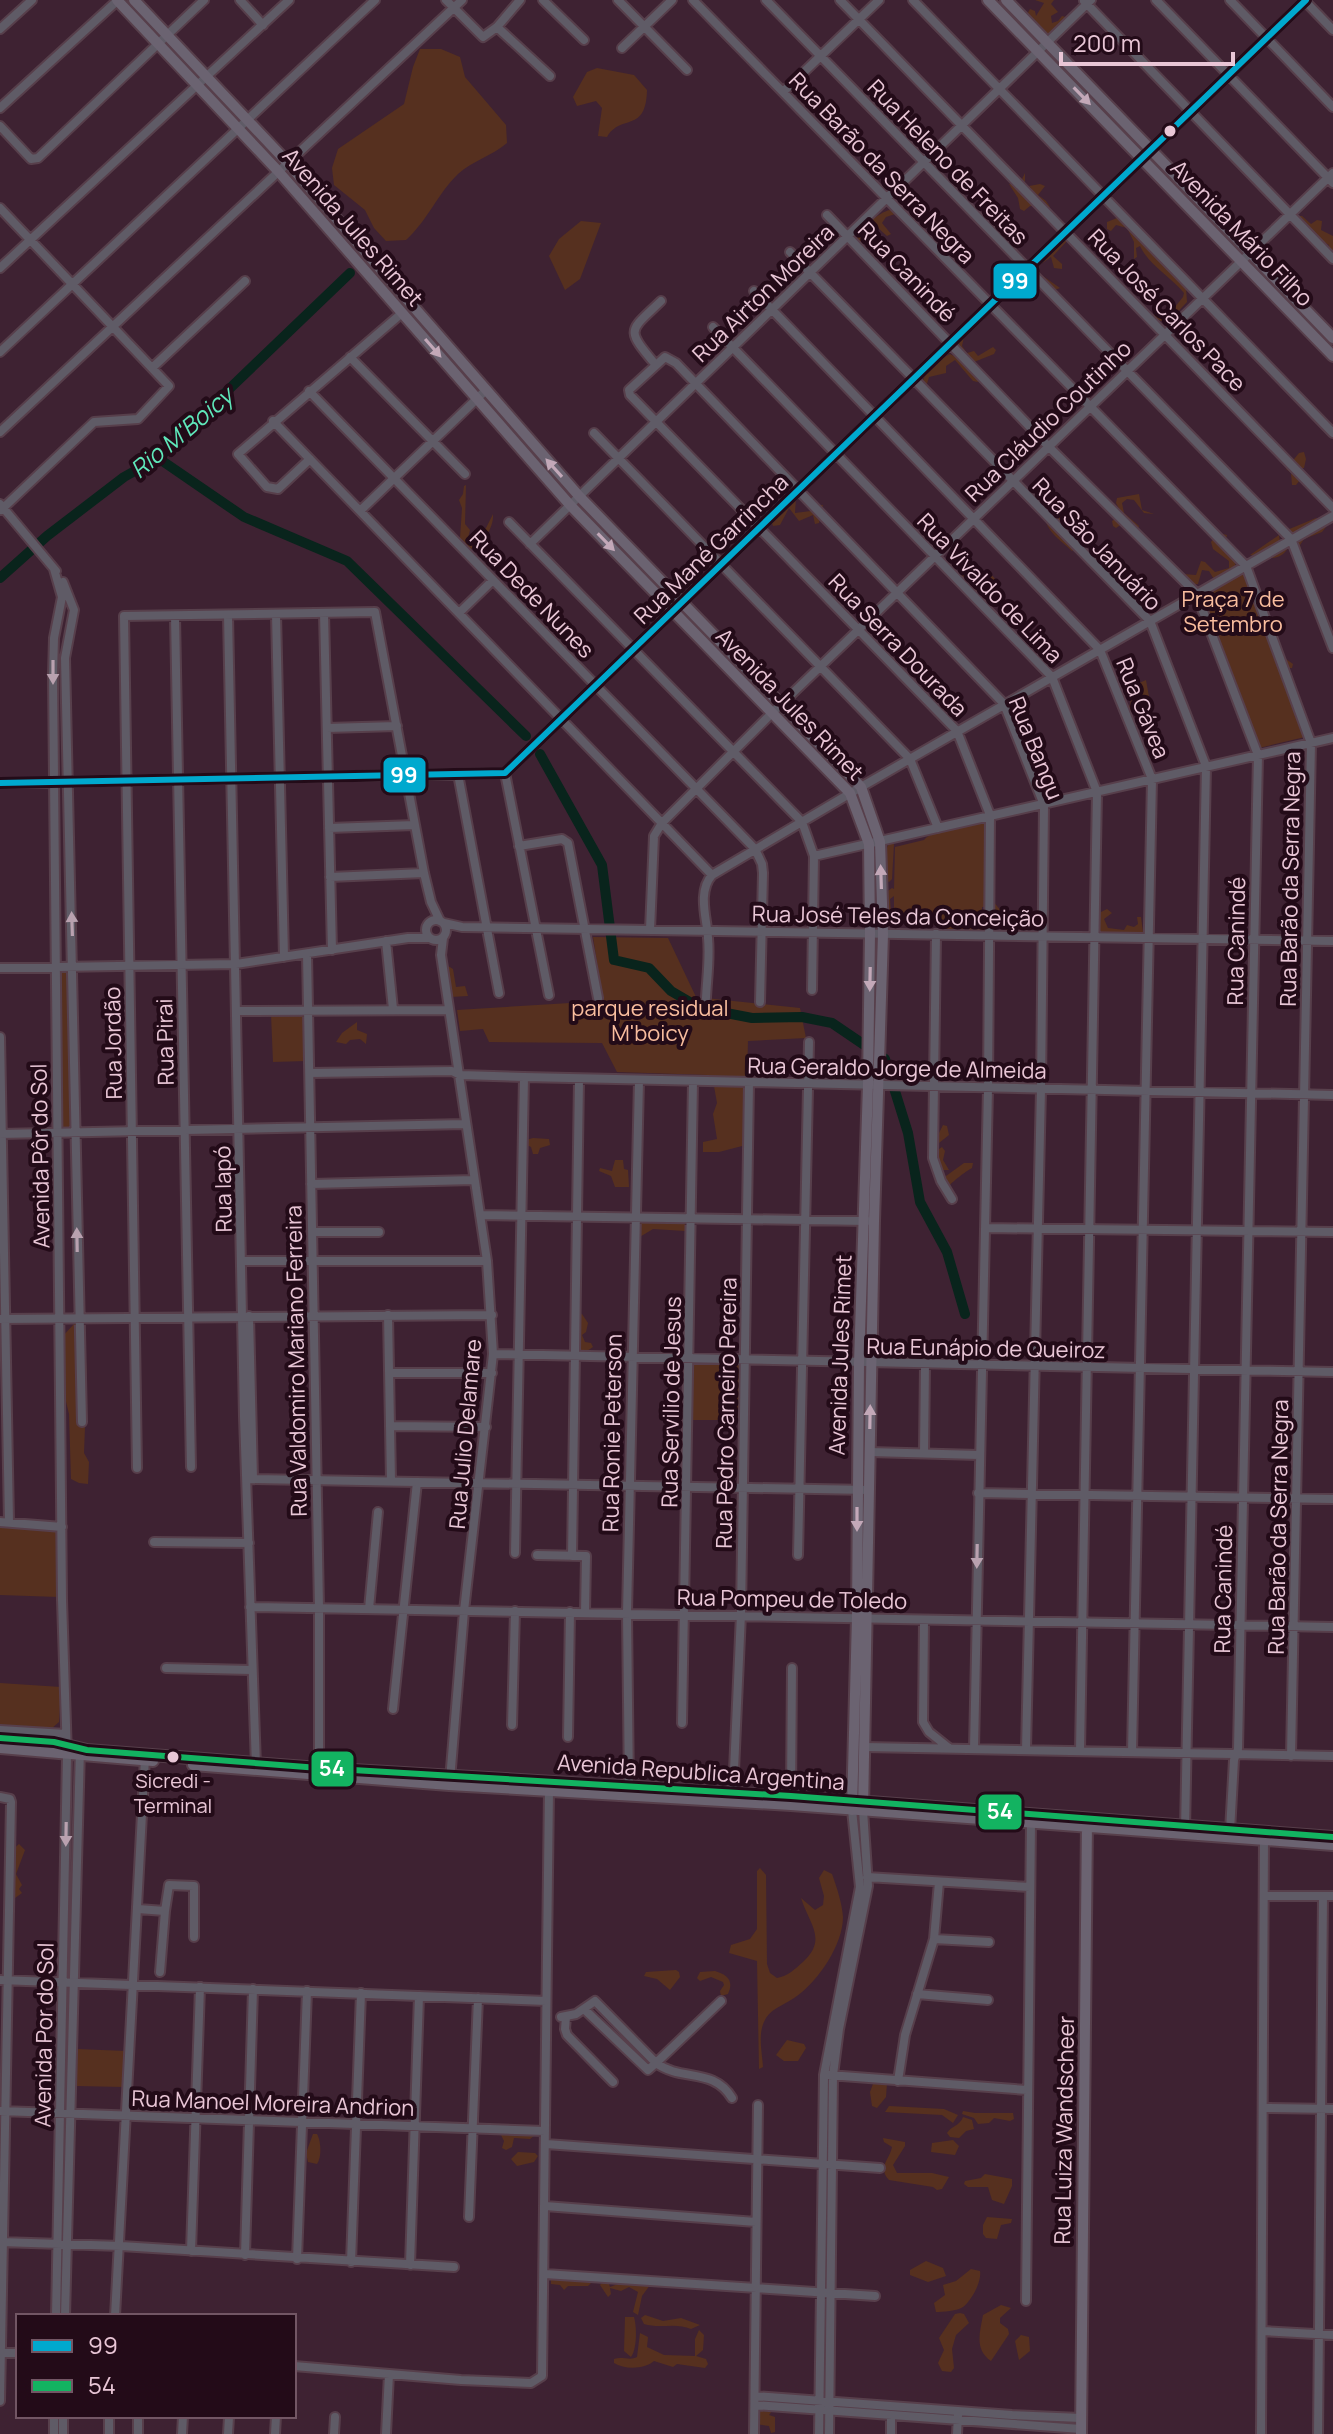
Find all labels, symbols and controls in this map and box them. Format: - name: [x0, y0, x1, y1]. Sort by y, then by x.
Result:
- scale bar: [1061, 16, 1233, 66]
- text: 200 m: [1073, 26, 1141, 59]
- street label: Rua Barão da Serra Negra: [783, 66, 981, 270]
- street label: Rua Heleno de Freitas: [861, 73, 1035, 251]
- one-way arrow: [1072, 86, 1090, 105]
- unlabelled marker: [1162, 123, 1178, 139]
- street label: Avenida Jules Rimet: [276, 141, 430, 313]
- street label: Avenida Mário Filho: [1164, 153, 1320, 313]
- street label: Rua Canindé: [852, 215, 963, 329]
- street label: Rua Airton Moreira: [686, 217, 840, 369]
- street label: Rua José Carlos Pace: [1082, 222, 1253, 398]
- line badge: 99: [992, 262, 1038, 300]
- text: 99: [1001, 266, 1029, 296]
- street label: Rua Cláudio Coutinho: [958, 334, 1138, 508]
- one-way arrow: [424, 338, 441, 358]
- water label: Rio M'Boicy: [123, 377, 242, 485]
- one-way arrow: [546, 458, 564, 477]
- street label: Rua Mané Garrincha: [627, 467, 795, 631]
- street label: Rua São Januário: [1026, 471, 1168, 617]
- street label: Rua Vivaldo de Lima: [911, 507, 1069, 669]
- street label: Rua Dede Nunes: [463, 524, 601, 664]
- one-way arrow: [596, 532, 615, 551]
- street label: Rua Serra Dourada: [822, 567, 974, 723]
- park label: Praça 7 de Setembro: [1181, 584, 1285, 639]
- street label: Avenida Jules Rimet: [710, 621, 871, 787]
- street label: Rua Gávea: [1109, 653, 1177, 763]
- one-way arrow: [47, 660, 59, 685]
- street label: Rua Bangu: [1002, 692, 1070, 804]
- street label: Rua Barão da Serra Negra: [1273, 751, 1307, 1007]
- line badge: 99: [382, 756, 427, 794]
- text: 99: [390, 760, 418, 790]
- one-way arrow: [875, 864, 888, 889]
- street label: Rua Canindé: [1220, 876, 1252, 1006]
- street label: Rua José Teles da Conceição: [752, 898, 1044, 934]
- one-way arrow: [66, 911, 78, 936]
- one-way arrow: [864, 967, 876, 992]
- street label: Rua Jordão: [97, 986, 129, 1100]
- park label: parque residual M'boicy: [571, 993, 729, 1048]
- street label: Rua Pirai: [149, 998, 181, 1086]
- street label: Rua Geraldo Jorge de Almeida: [747, 1050, 1047, 1086]
- street label: Avenida Pôr do Sol: [23, 1063, 57, 1249]
- street label: Rua Iapó: [207, 1145, 239, 1233]
- street label: Rua Valdomiro Mariano Ferreira: [278, 1205, 314, 1517]
- one-way arrow: [71, 1227, 84, 1252]
- street label: Avenida Jules Rimet: [822, 1254, 858, 1456]
- street label: Rua Pedro Carneiro Pereira: [709, 1277, 743, 1549]
- street label: Rua Servilio de Jesus: [654, 1296, 688, 1508]
- street label: Rua Eunápio de Queiroz: [866, 1331, 1106, 1365]
- street label: Rua Ronie Peterson: [595, 1334, 629, 1532]
- street label: Rua Julio Delamare: [442, 1337, 488, 1530]
- street label: Rua Barão da Serra Negra: [1261, 1399, 1295, 1655]
- one-way arrow: [864, 1404, 877, 1429]
- one-way arrow: [851, 1507, 863, 1532]
- street label: Rua Canindé: [1207, 1524, 1239, 1654]
- one-way arrow: [971, 1544, 983, 1569]
- street label: Rua Pompeu de Toledo: [676, 1582, 908, 1616]
- street label: Avenida Republica Argentina: [556, 1747, 846, 1797]
- marker: Sicredi - Terminal: [165, 1749, 181, 1765]
- line badge: 54: [310, 1750, 355, 1788]
- text: 54: [319, 1753, 345, 1783]
- place label: Sicredi - Terminal: [134, 1767, 212, 1819]
- line badge: 54: [977, 1793, 1023, 1831]
- text: 54: [987, 1796, 1013, 1826]
- one-way arrow: [60, 1822, 72, 1847]
- street label: Avenida Por do Sol: [27, 1942, 61, 2128]
- street label: Rua Luiza Wandscheer: [1047, 2015, 1081, 2245]
- street label: Rua Manoel Moreira Andrion: [131, 2083, 415, 2123]
- legend: [16, 2314, 296, 2418]
- text: 99: [88, 2328, 118, 2361]
- text: 54: [88, 2368, 116, 2401]

